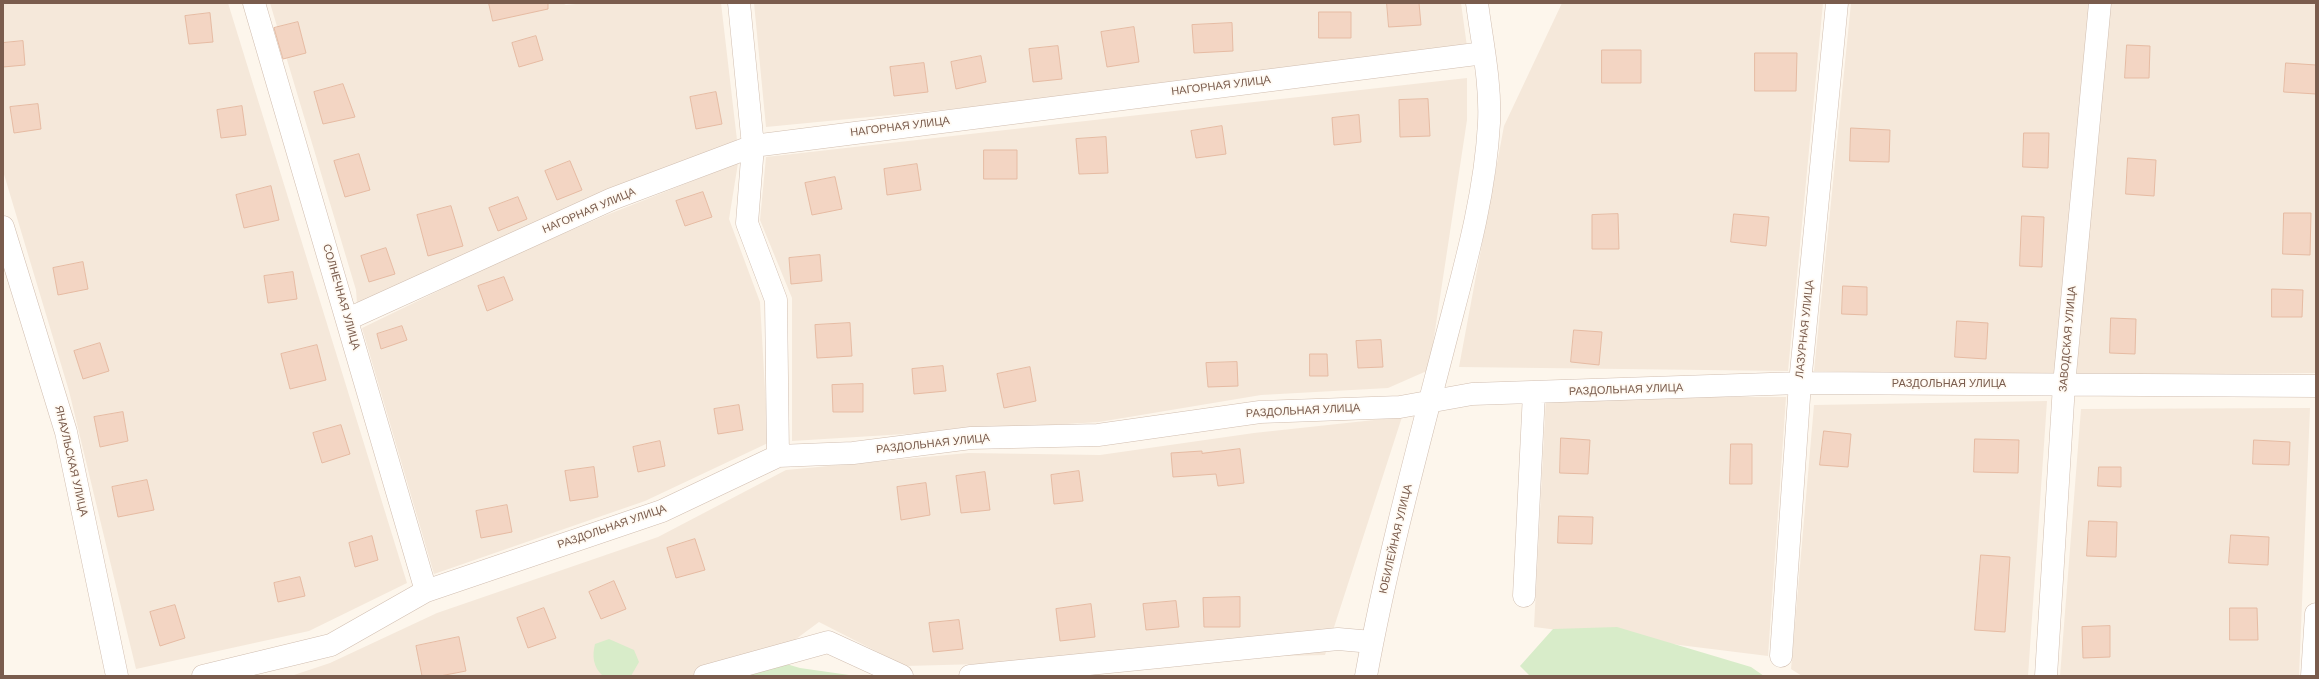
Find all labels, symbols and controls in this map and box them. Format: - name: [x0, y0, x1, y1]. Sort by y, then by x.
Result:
- street label: НАГОРНАЯ УЛИЦА: [1171, 73, 1271, 99]
- street label: НАГОРНАЯ УЛИЦА: [850, 114, 950, 140]
- street label: НАГОРНАЯ УЛИЦА: [540, 185, 638, 237]
- street label: СОЛНЕЧНАЯ УЛИЦА: [320, 243, 362, 351]
- street label: ЛАЗУРНАЯ УЛИЦА: [1793, 279, 1817, 379]
- street label: ЗАВОДСКАЯ УЛИЦА: [2057, 285, 2079, 393]
- street label: РАЗДОЛЬНАЯ УЛИЦА: [1892, 377, 2006, 391]
- street label: РАЗДОЛЬНАЯ УЛИЦА: [1569, 381, 1683, 399]
- street label: РАЗДОЛЬНАЯ УЛИЦА: [1246, 401, 1360, 421]
- street label: ЯНАУЛЬСКАЯ УЛИЦА: [52, 404, 90, 518]
- street label: РАЗДОЛЬНАЯ УЛИЦА: [875, 431, 991, 457]
- street label: ЮБИЛЕЙНАЯ УЛИЦА: [1377, 483, 1415, 595]
- street label: РАЗДОЛЬНАЯ УЛИЦА: [556, 502, 668, 552]

